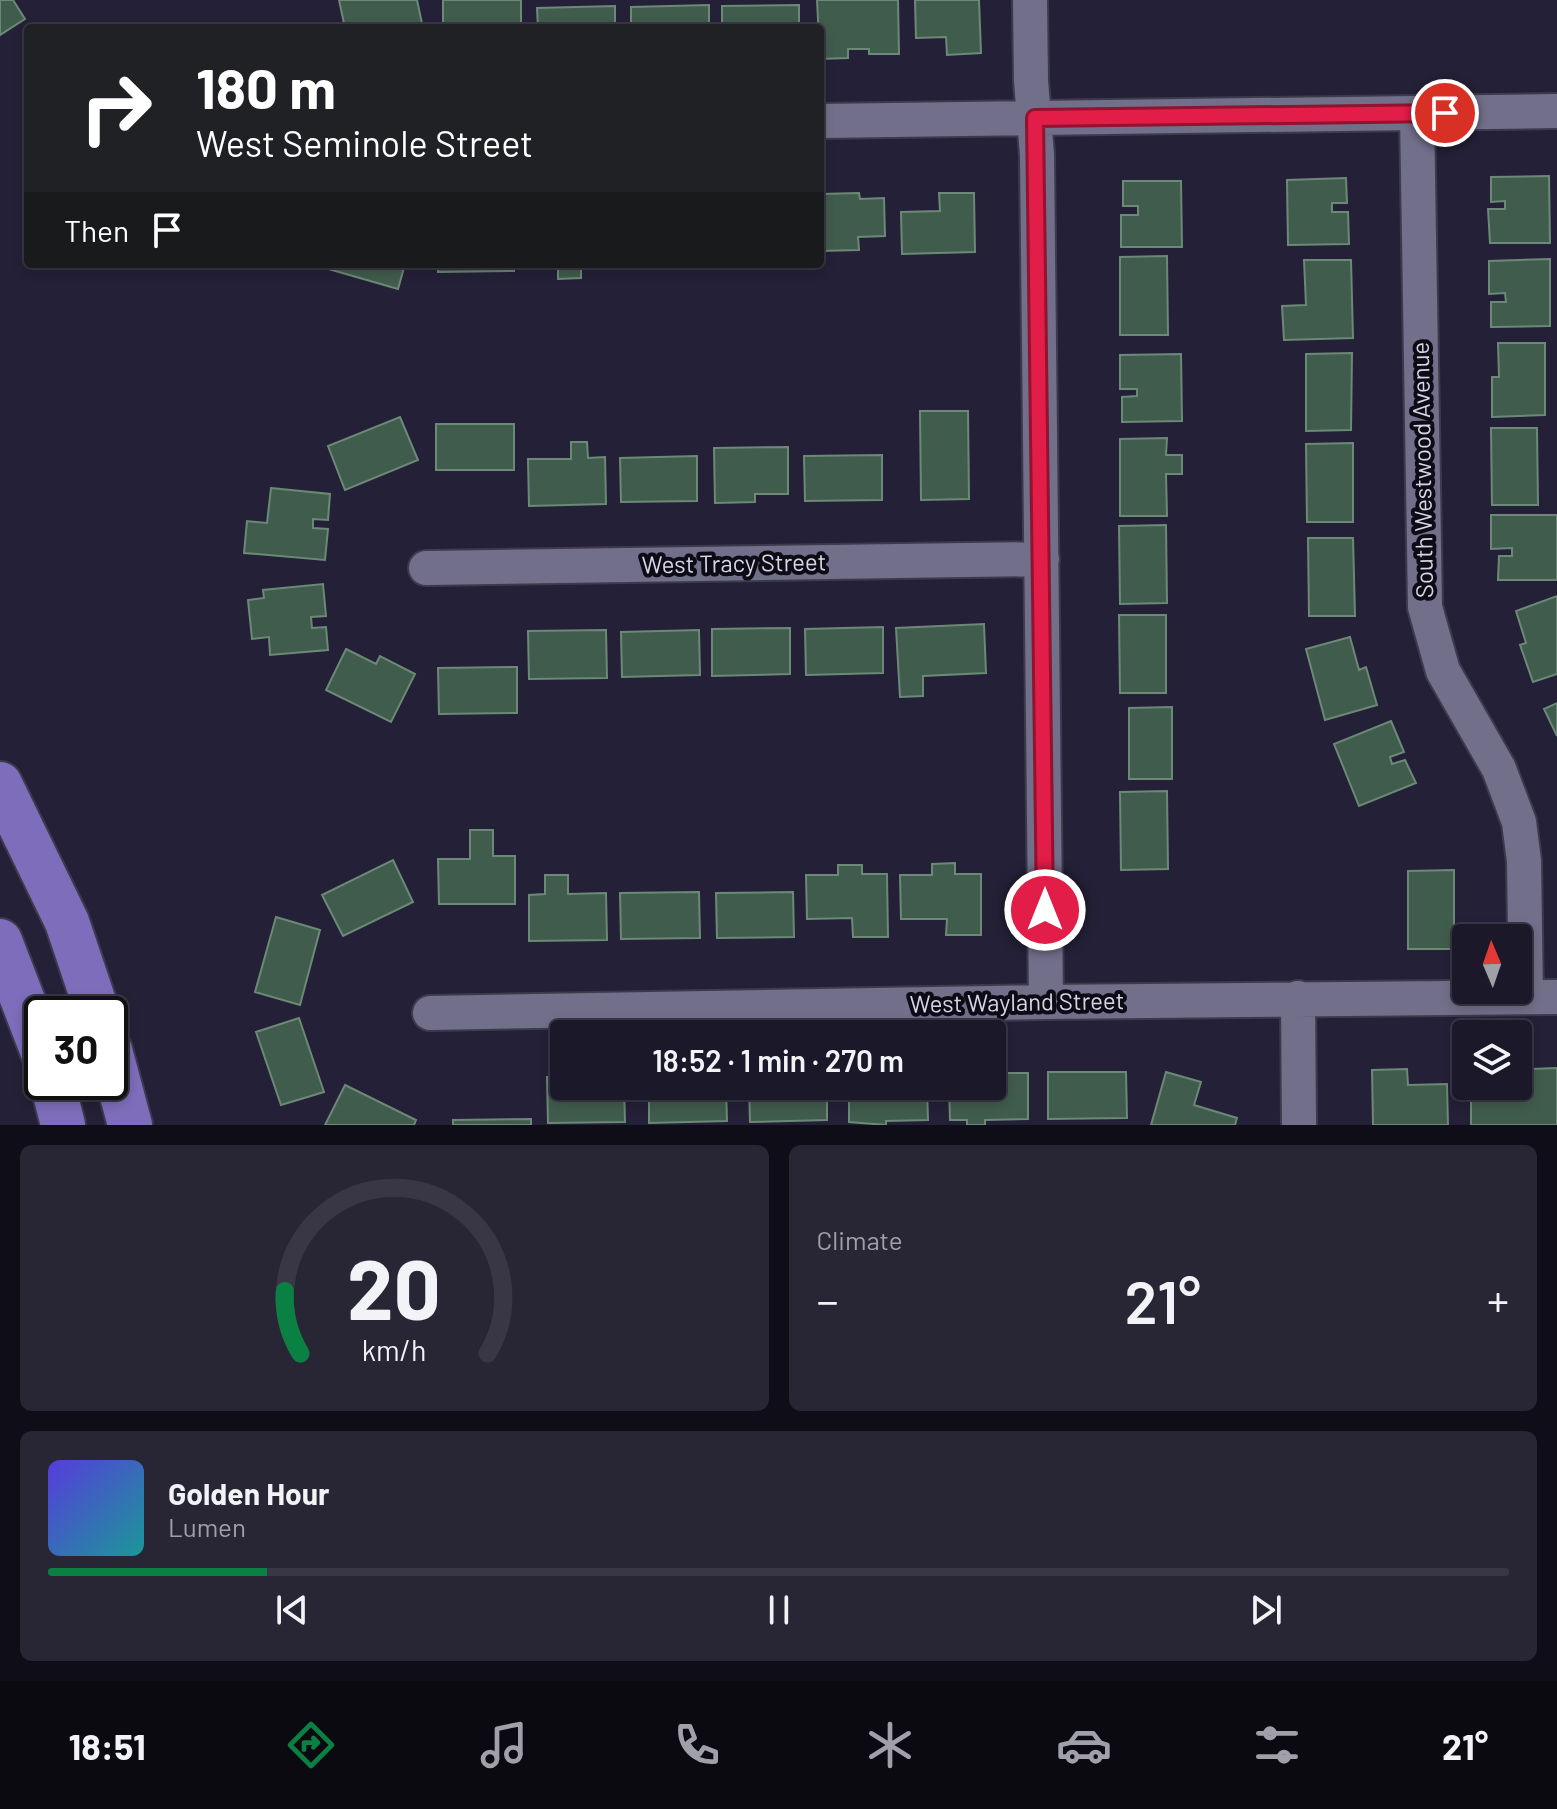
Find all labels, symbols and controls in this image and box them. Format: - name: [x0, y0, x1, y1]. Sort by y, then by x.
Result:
- text: 180 m: [196, 53, 336, 120]
- icon: right: [64, 56, 168, 160]
- pin: [1411, 79, 1479, 147]
- icon: arrive: [1423, 91, 1467, 135]
- text: West Seminole Street: [196, 121, 533, 164]
- icon: arrive: [145, 208, 189, 252]
- text: Then: [64, 212, 129, 248]
- street label: South Westwood Avenue: [1405, 342, 1438, 598]
- street label: West Tracy Street: [641, 546, 827, 579]
- position arrow: [1003, 868, 1087, 952]
- north arrow: [1452, 924, 1532, 1004]
- map controls: [1452, 924, 1532, 1100]
- street label: West Wayland Street: [909, 985, 1125, 1018]
- speed limit sign: 30: [24, 996, 128, 1100]
- button: layers: [1452, 1020, 1532, 1100]
- text: 18:52 · 1 min · 270 m: [652, 1042, 904, 1078]
- text: Climate: [817, 1224, 903, 1255]
- text: 20: [347, 1237, 441, 1337]
- text: 21°: [1125, 1264, 1201, 1336]
- text: −: [817, 1273, 839, 1326]
- text: +: [1487, 1273, 1509, 1326]
- text: km/h: [362, 1332, 427, 1367]
- text: Golden Hour: [168, 1475, 330, 1511]
- text: Lumen: [168, 1511, 246, 1542]
- icon: previous: [270, 1588, 314, 1632]
- icon: pause: [757, 1588, 801, 1632]
- icon: next: [1244, 1588, 1288, 1632]
- icon: directions: [283, 1717, 339, 1773]
- icon: music: [476, 1717, 532, 1773]
- icon: phone: [669, 1717, 725, 1773]
- icon: climate: [862, 1717, 918, 1773]
- icon: car: [1056, 1717, 1112, 1773]
- icon: filters: [1249, 1717, 1305, 1773]
- text: 18:51: [69, 1724, 146, 1767]
- text: 21°: [1442, 1724, 1488, 1767]

